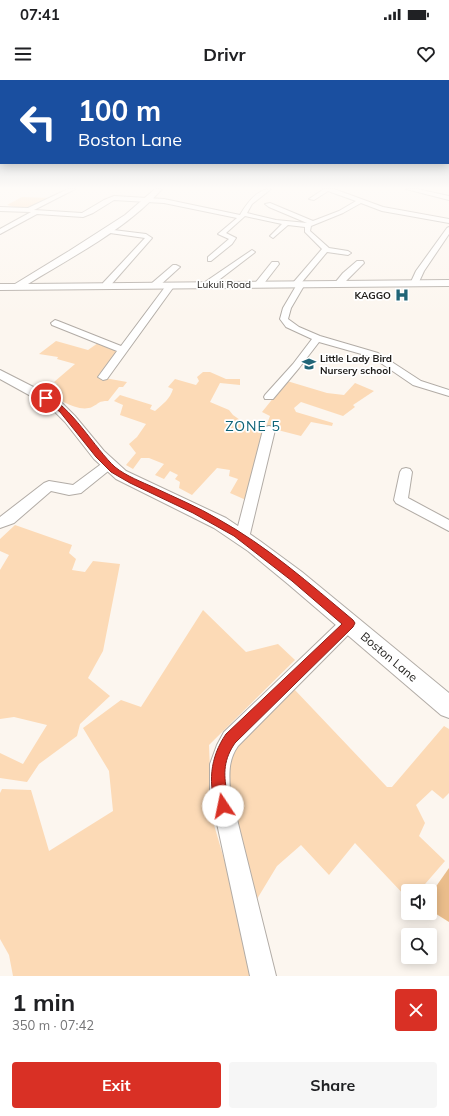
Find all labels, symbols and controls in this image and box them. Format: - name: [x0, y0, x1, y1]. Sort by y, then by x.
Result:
- text: 07:41: [20, 5, 60, 24]
- icon: menu: [12, 43, 34, 65]
- text: Drivr: [203, 43, 246, 66]
- icon: heart: [415, 43, 437, 65]
- text: 100 m: [78, 93, 161, 128]
- icon: left: [12, 96, 64, 148]
- text: Boston Lane: [78, 128, 182, 151]
- street label: Lukuli Road: [197, 278, 251, 291]
- hospital icon: KAGGO: [394, 287, 410, 303]
- place label: KAGGO: [355, 289, 391, 302]
- place label: Little Lady Bird Nursery school: [320, 352, 392, 377]
- school or university icon: Little Lady Bird Nursery school: [301, 356, 317, 372]
- pin: [29, 381, 63, 415]
- icon: arrive: [35, 387, 57, 409]
- district label: ZONE 5: [225, 417, 281, 435]
- street label: Boston Lane: [358, 629, 421, 685]
- position arrow: [202, 785, 244, 827]
- map controls: [401, 884, 437, 964]
- button: sound: [401, 884, 437, 920]
- button: search: [401, 928, 437, 964]
- text: 1 min: [12, 987, 75, 1017]
- button: close: [395, 989, 437, 1031]
- text: 350 m · 07:42: [12, 1017, 94, 1033]
- button: Exit: [12, 1062, 221, 1108]
- button: Share: [229, 1062, 437, 1108]

